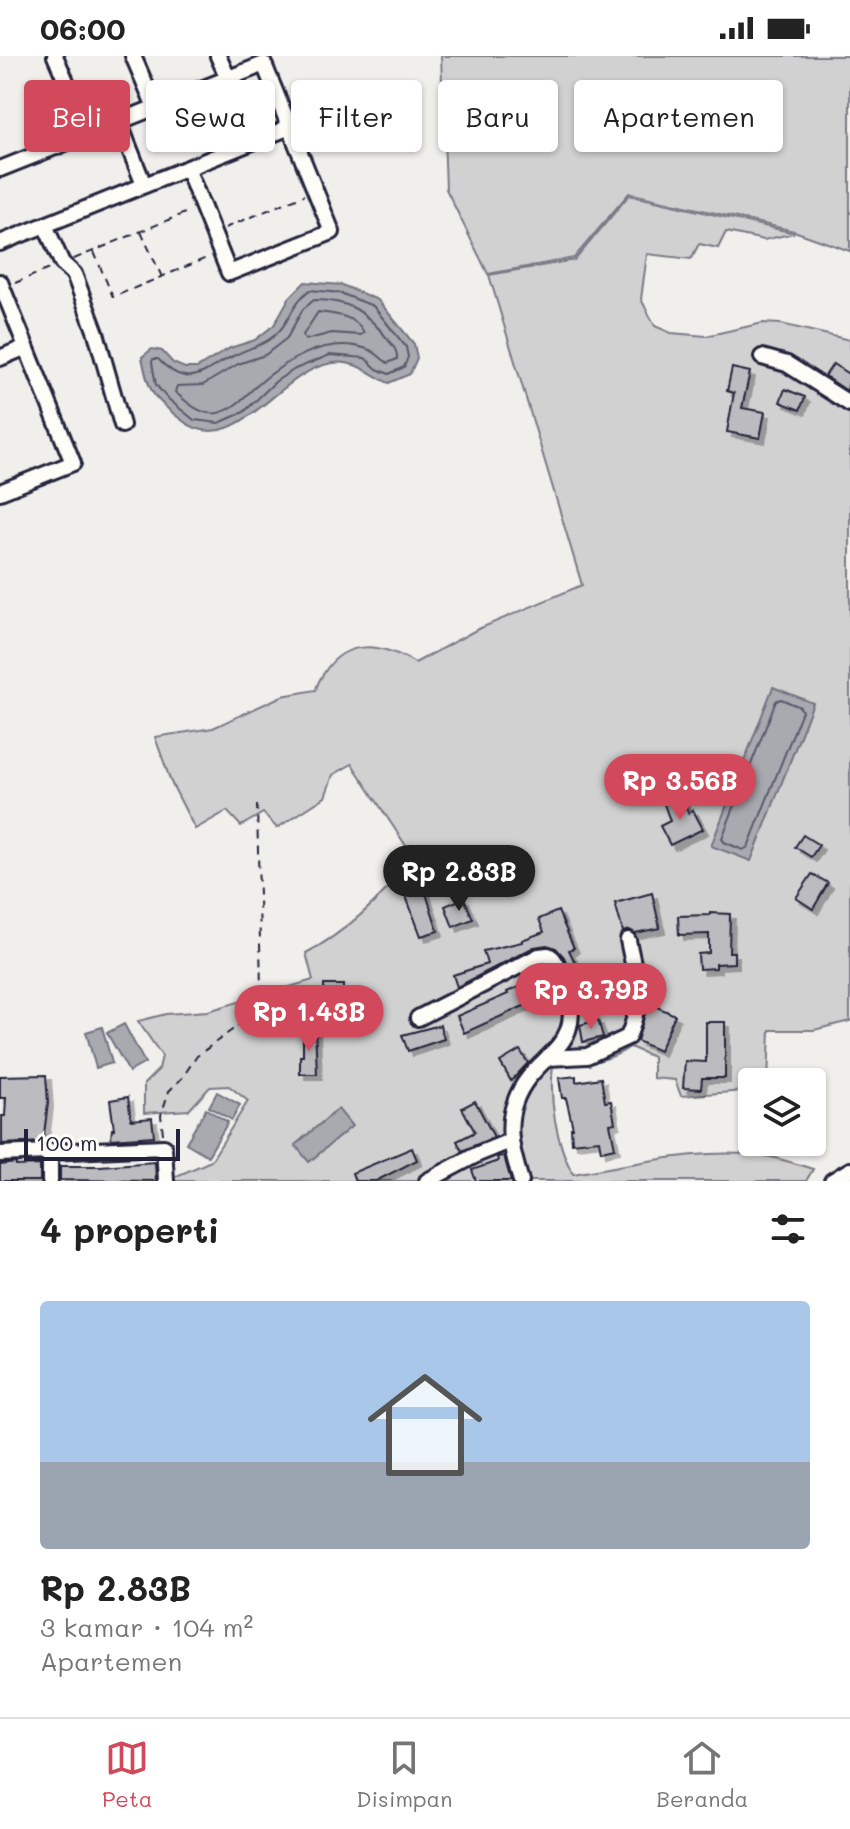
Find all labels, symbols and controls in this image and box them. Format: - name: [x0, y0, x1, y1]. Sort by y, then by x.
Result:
- text: 06:00: [40, 8, 126, 48]
- chip: Beli: [24, 80, 130, 152]
- chip: Sewa: [146, 80, 275, 152]
- chip: Filter: [291, 80, 422, 152]
- chip: Baru: [438, 80, 558, 152]
- chip: Apartemen: [574, 80, 783, 152]
- pin: Rp 3.56B: [597, 754, 763, 822]
- text: Rp 3.56B: [622, 763, 738, 797]
- pin: Rp 2.83B: [376, 845, 542, 913]
- text: Rp 2.83B: [401, 854, 517, 888]
- pin: Rp 3.79B: [508, 963, 674, 1031]
- text: Rp 3.79B: [534, 972, 648, 1006]
- pin: Rp 1.43B: [226, 985, 392, 1053]
- text: Rp 1.43B: [253, 994, 365, 1028]
- map controls: [738, 1068, 826, 1156]
- button: layers: [738, 1068, 826, 1156]
- scale bar: [24, 1125, 180, 1161]
- text: 100 m: [36, 1128, 98, 1157]
- text: 4 properti: [40, 1207, 220, 1252]
- icon: filters: [766, 1207, 810, 1251]
- icon: home: [353, 1353, 497, 1497]
- text: Rp 2.83B: [40, 1565, 191, 1610]
- text: 3 kamar · 104 m²: [40, 1610, 253, 1644]
- text: Apartemen: [40, 1644, 182, 1678]
- tab: Peta: [102, 1736, 152, 1813]
- tab: Disimpan: [356, 1736, 452, 1813]
- tab: Beranda: [656, 1736, 748, 1813]

